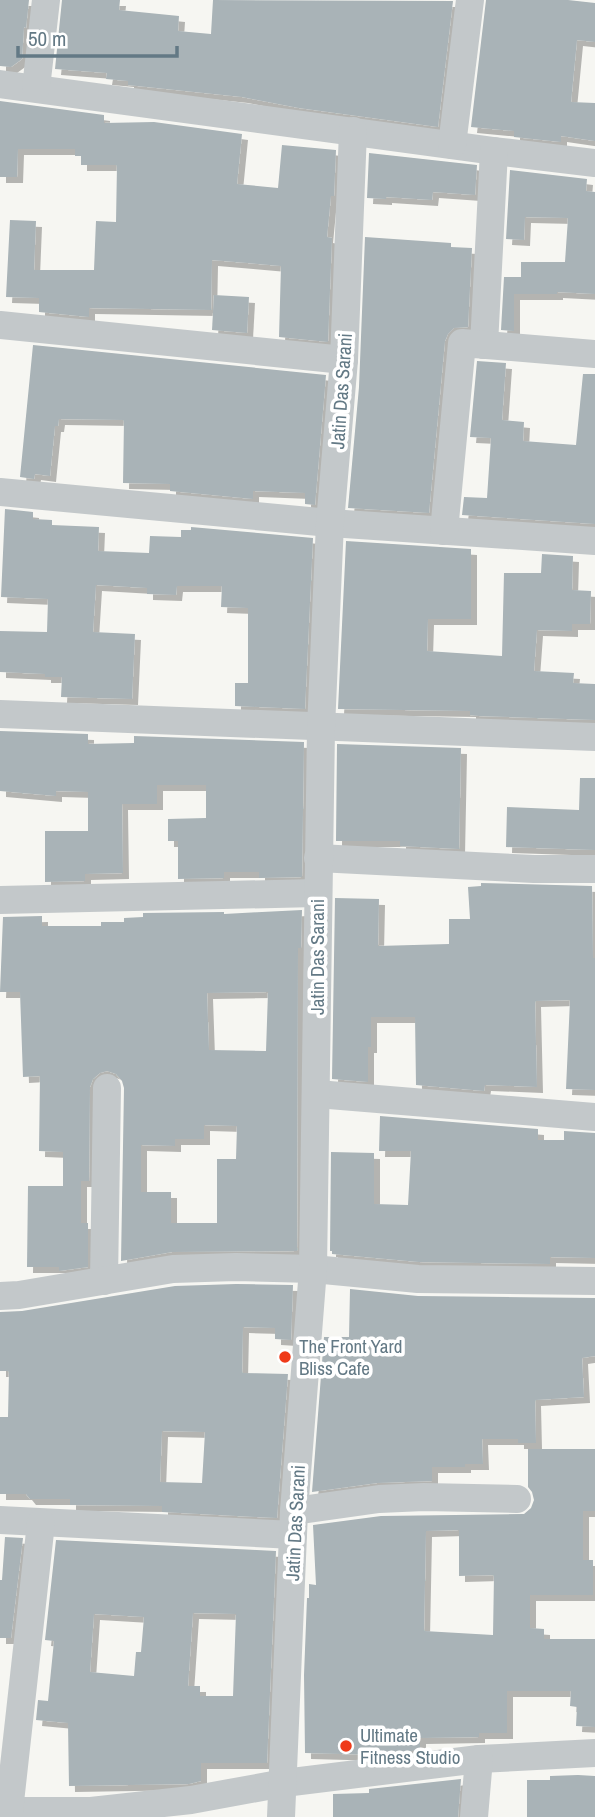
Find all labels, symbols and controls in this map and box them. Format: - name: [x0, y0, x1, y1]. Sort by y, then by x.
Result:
- scale bar: [18, 14, 177, 58]
- text: 50 m: [28, 24, 66, 53]
- street label: Jatin Das Sarani: [324, 332, 358, 450]
- street label: Jatin Das Sarani: [304, 899, 330, 1015]
- place label: The Front Yard Bliss Cafe: [299, 1333, 402, 1381]
- marker: The Front Yard Bliss Cafe: [277, 1349, 293, 1365]
- street label: Jatin Das Sarani: [279, 1464, 311, 1582]
- place label: Ultimate Fitness Studio: [360, 1722, 460, 1770]
- marker: Ultimate Fitness Studio: [338, 1738, 354, 1754]

